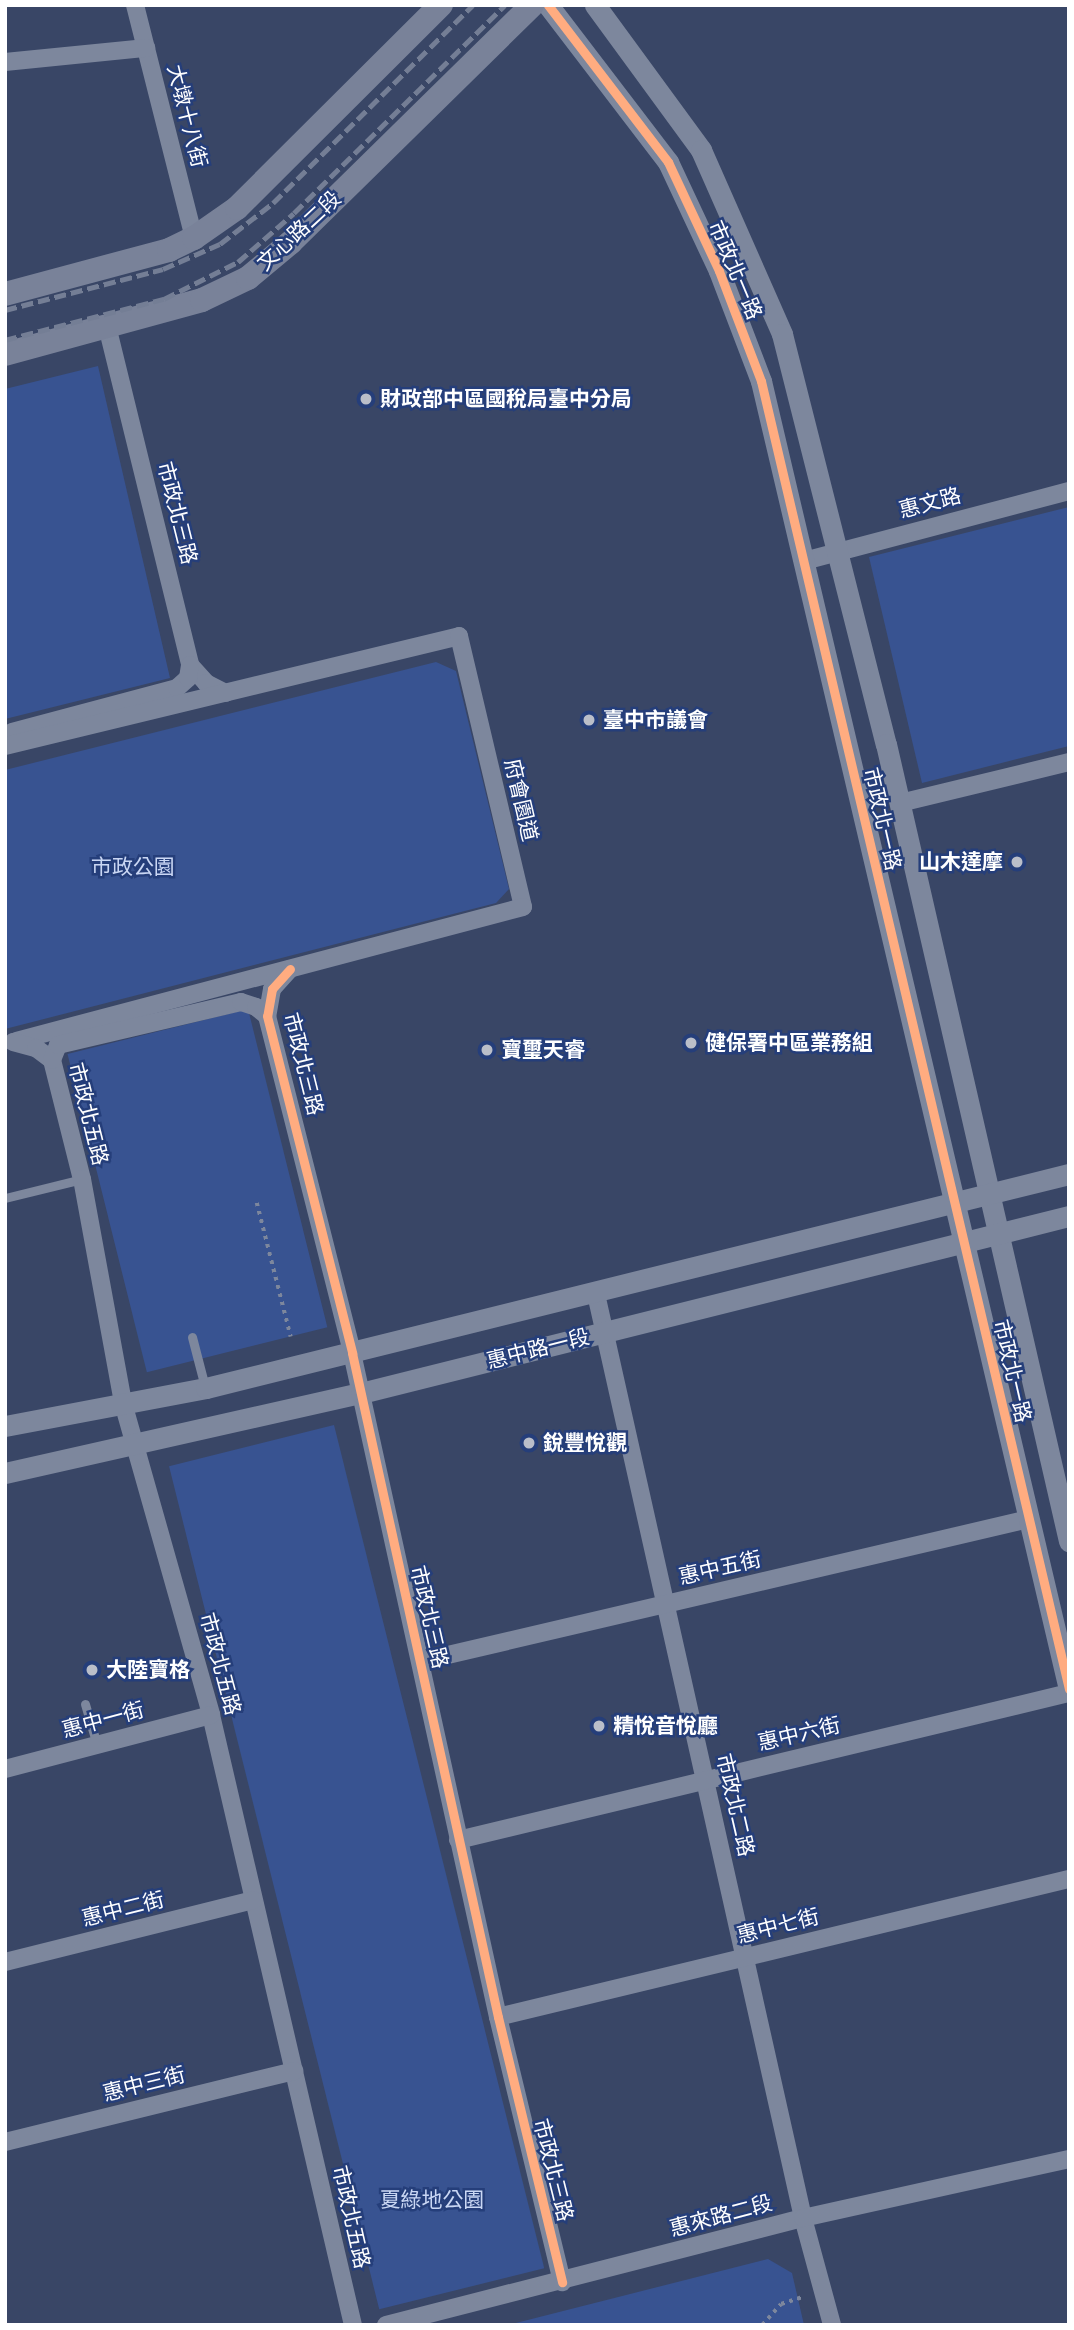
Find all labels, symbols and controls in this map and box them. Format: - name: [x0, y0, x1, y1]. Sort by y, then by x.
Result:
- street label: 大墩十八街: [162, 62, 212, 170]
- street label: 文心路二段: [252, 186, 346, 276]
- street label: 市政北一路: [703, 217, 767, 323]
- place label: 財政部中區國稅局臺中分局: [380, 386, 632, 412]
- marker: 財政部中區國稅局臺中分局: [358, 391, 374, 407]
- street label: 市政北三路: [152, 459, 202, 567]
- street label: 惠文路: [896, 483, 964, 523]
- place label: 臺中市議會: [603, 707, 708, 733]
- marker: 臺中市議會: [581, 712, 597, 728]
- street label: 府會園道: [499, 756, 543, 844]
- street label: 市政北一路: [858, 765, 906, 873]
- place label: 山木達摩: [919, 849, 1003, 875]
- park label: 市政公園: [91, 854, 175, 880]
- marker: 山木達摩: [1009, 854, 1025, 870]
- street label: 市政北三路: [278, 1010, 328, 1118]
- place label: 健保署中區業務組: [705, 1030, 873, 1056]
- marker: 健保署中區業務組: [683, 1035, 699, 1051]
- place label: 寶璽天睿: [501, 1037, 585, 1063]
- marker: 寶璽天睿: [479, 1042, 495, 1058]
- street label: 市政北五路: [63, 1060, 113, 1168]
- street label: 市政北一路: [988, 1317, 1036, 1425]
- street label: 惠中路一段: [484, 1324, 592, 1374]
- place label: 銳豐悅觀: [543, 1430, 627, 1456]
- marker: 銳豐悅觀: [521, 1435, 537, 1451]
- street label: 惠中五街: [676, 1546, 764, 1590]
- street label: 市政北三路: [405, 1563, 453, 1671]
- street label: 市政北五路: [194, 1610, 246, 1718]
- place label: 大陸寶格: [106, 1657, 190, 1683]
- marker: 大陸寶格: [84, 1662, 100, 1678]
- street label: 惠中一街: [59, 1697, 147, 1743]
- street label: 惠中六街: [755, 1712, 843, 1756]
- place label: 精悅音悅廳: [613, 1713, 718, 1739]
- marker: 精悅音悅廳: [591, 1718, 607, 1734]
- street label: 市政北二路: [711, 1751, 759, 1859]
- street label: 惠中二街: [79, 1887, 167, 1931]
- street label: 惠中七街: [734, 1904, 822, 1948]
- street label: 惠中三街: [100, 2062, 188, 2106]
- street label: 市政北三路: [528, 2116, 578, 2224]
- street label: 市政北五路: [327, 2163, 375, 2271]
- park label: 夏綠地公園: [380, 2187, 484, 2213]
- street label: 惠來路二段: [667, 2190, 775, 2242]

